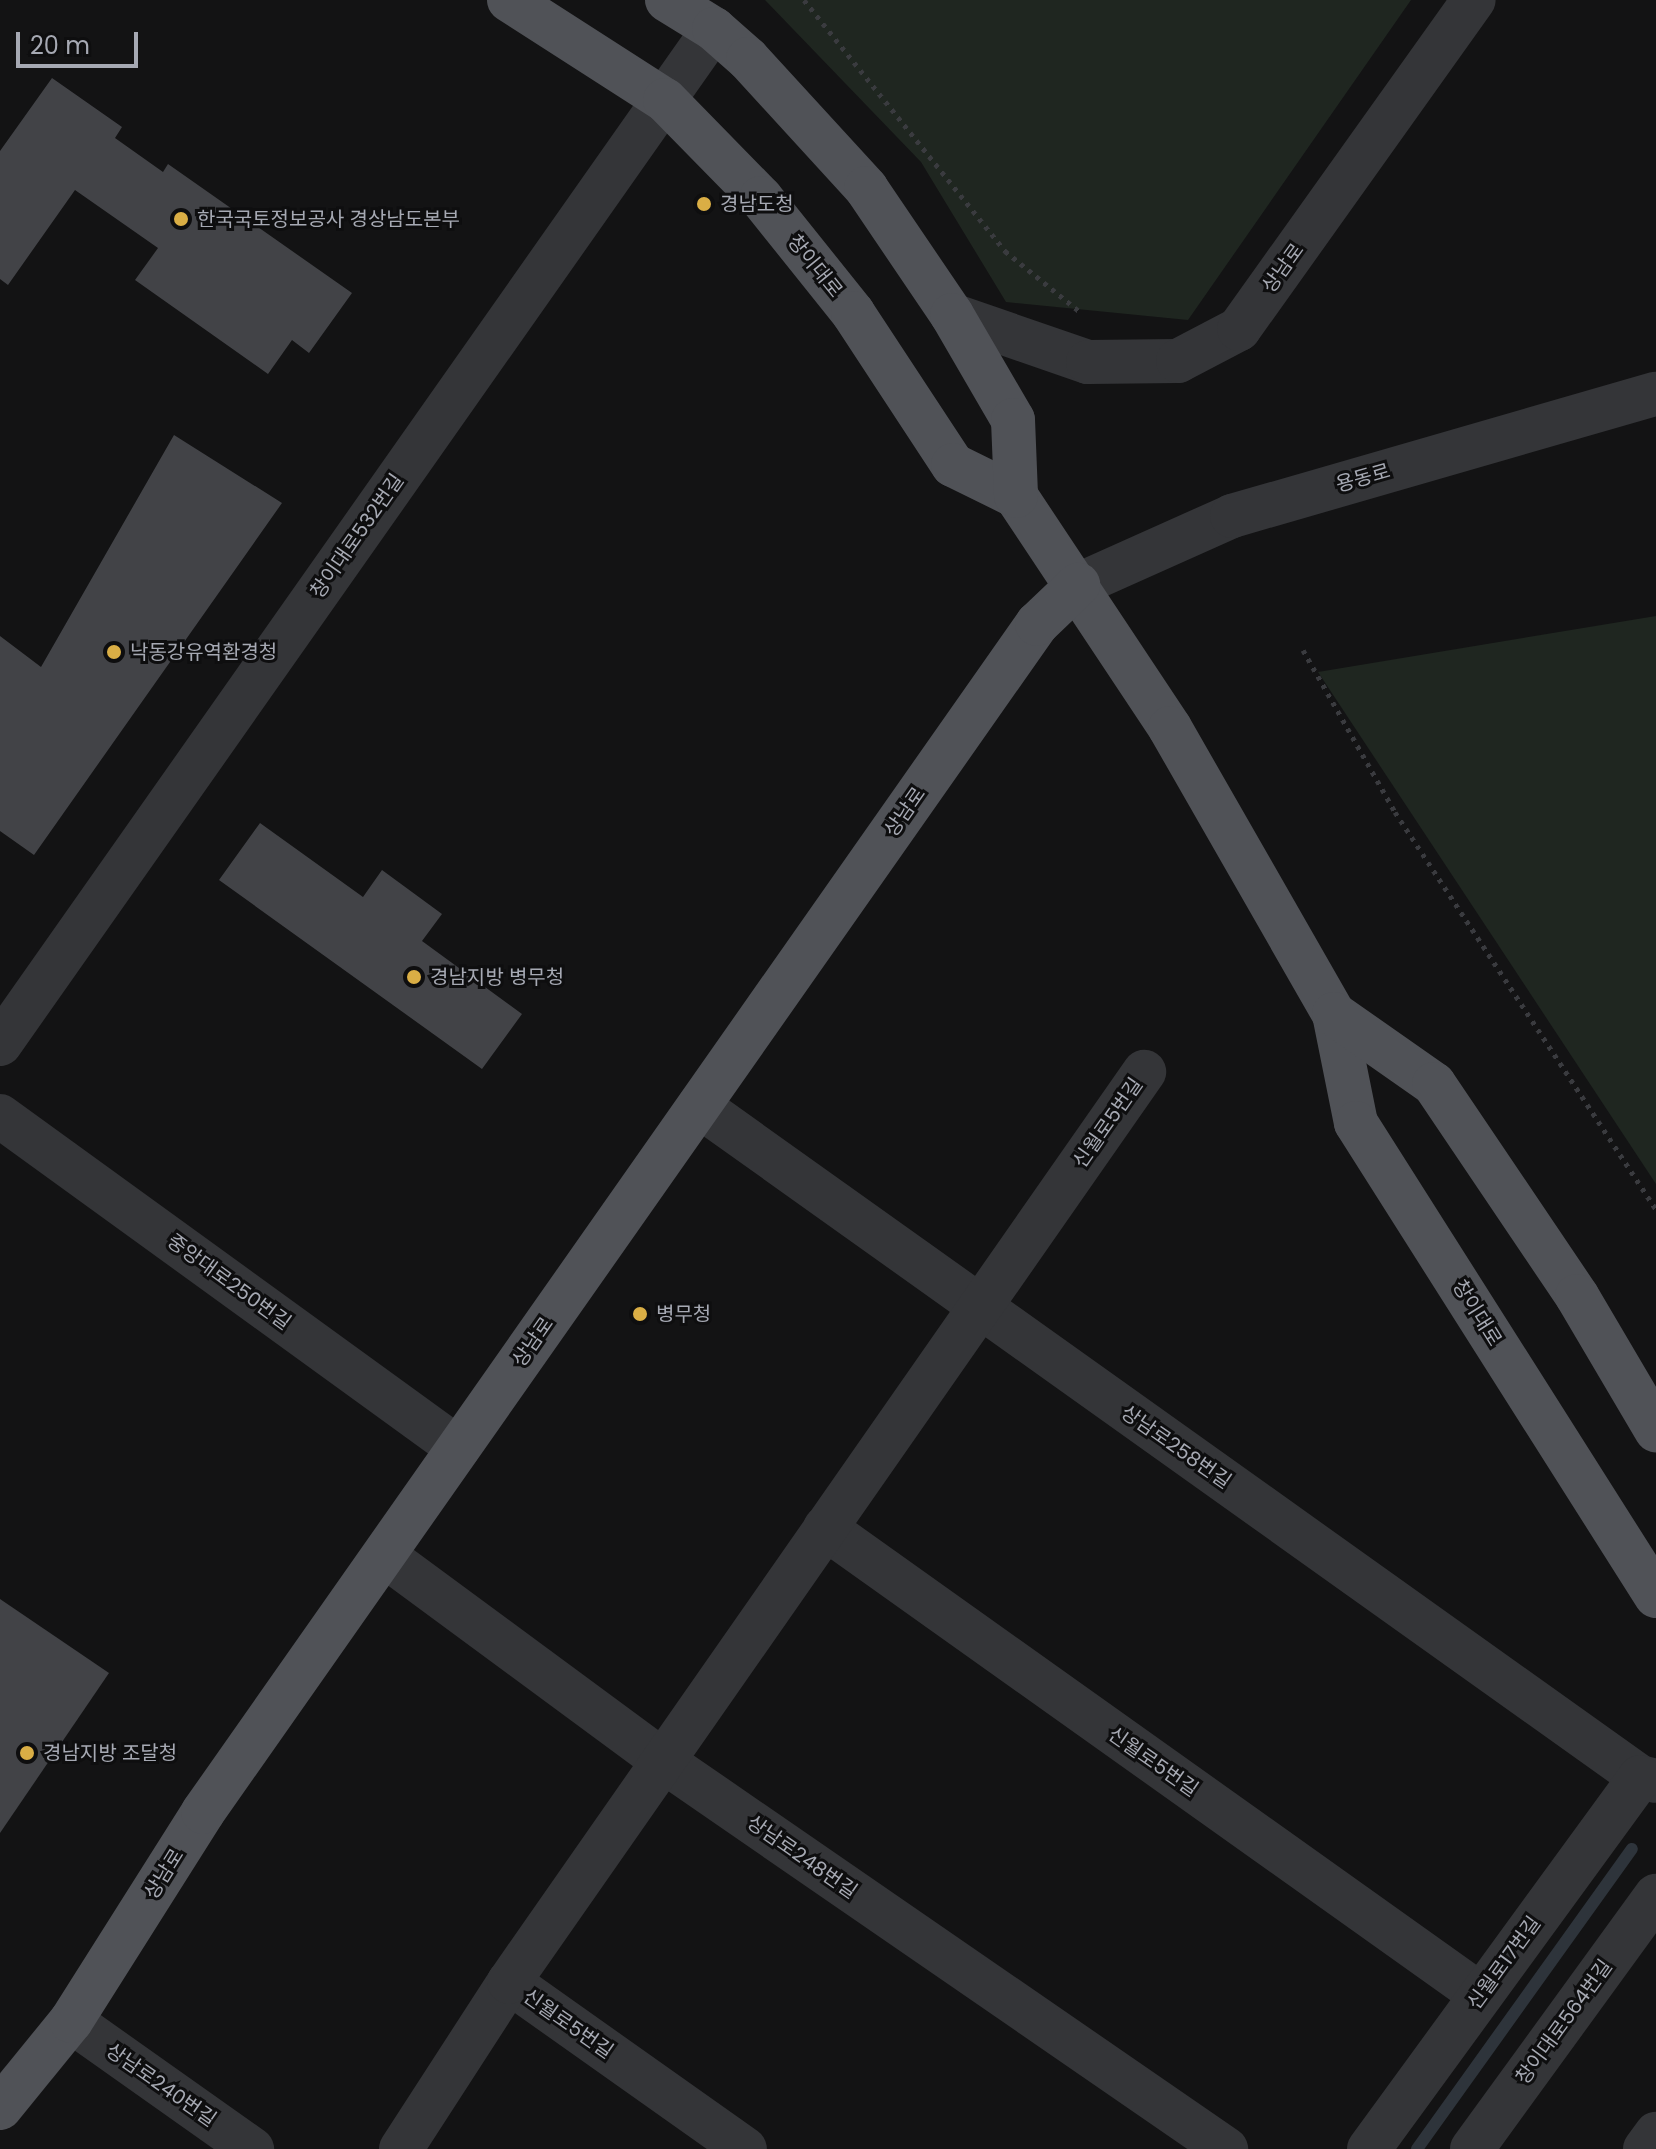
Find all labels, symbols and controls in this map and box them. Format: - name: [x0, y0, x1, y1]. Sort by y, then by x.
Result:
- scale bar: [20, 16, 142, 66]
- text: 20 m: [30, 29, 90, 62]
- place label: 경남도청: [720, 192, 794, 216]
- marker: 경남도청: [695, 195, 713, 213]
- place label: 한국국토정보공사 경상남도본부: [197, 207, 460, 231]
- marker: 한국국토정보공사 경상남도본부: [172, 210, 190, 228]
- street label: 창이대로: [783, 230, 847, 302]
- street label: 상남로: [1257, 239, 1309, 297]
- street label: 용동로: [1333, 459, 1393, 497]
- street label: 창이대로532번길: [305, 469, 409, 603]
- place label: 낙동강유역환경청: [130, 640, 277, 664]
- marker: 낙동강유역환경청: [105, 643, 123, 661]
- street label: 상남로: [879, 783, 931, 841]
- place label: 경남지방 병무청: [430, 965, 564, 989]
- marker: 경남지방 병무청: [405, 968, 423, 986]
- street label: 신월로5번길: [1068, 1073, 1148, 1173]
- street label: 중앙대로250번길: [162, 1229, 296, 1335]
- street label: 창이대로: [1447, 1275, 1507, 1351]
- place label: 병무청: [656, 1302, 711, 1326]
- marker: 병무청: [631, 1305, 649, 1323]
- street label: 상남로: [507, 1313, 559, 1371]
- street label: 상남로258번길: [1116, 1400, 1236, 1494]
- street label: 신월로5번길: [1103, 1722, 1203, 1802]
- place label: 경남지방 조달청: [43, 1741, 177, 1765]
- marker: 경남지방 조달청: [18, 1744, 36, 1762]
- street label: 상남로248번길: [742, 1810, 862, 1904]
- street label: 상남로: [139, 1844, 189, 1904]
- street label: 신월로17번길: [1462, 1912, 1546, 2014]
- street label: 창이대로564번길: [1511, 1955, 1617, 2089]
- street label: 신월로5번길: [518, 1984, 618, 2064]
- street label: 상남로240번길: [101, 2038, 221, 2132]

